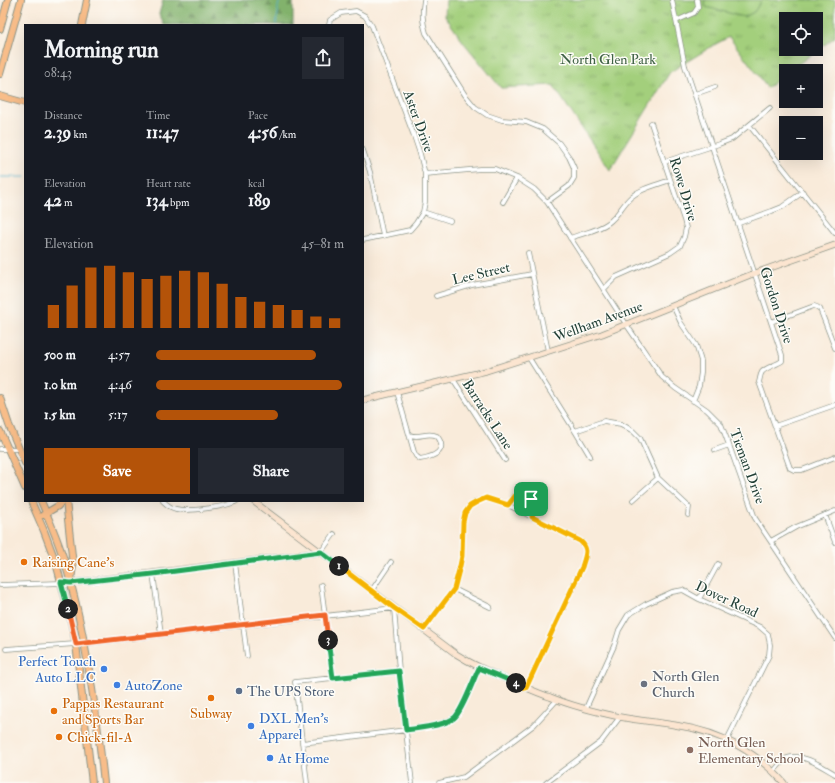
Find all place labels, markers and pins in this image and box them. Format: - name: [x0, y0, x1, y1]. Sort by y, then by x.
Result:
- pin: [514, 482, 548, 516]
- place label: Raising Cane's: [32, 554, 114, 571]
- pin: 1: [329, 556, 349, 576]
- marker: Raising Cane's: [19, 557, 29, 567]
- pin: 2: [58, 599, 78, 619]
- pin: 3: [318, 630, 338, 650]
- place label: Perfect Touch Auto LLC: [18, 653, 97, 686]
- marker: Perfect Touch Auto LLC: [99, 664, 109, 674]
- place label: North Glen Church: [652, 668, 719, 701]
- pin: 4: [506, 673, 526, 693]
- place label: AutoZone: [124, 677, 182, 694]
- marker: North Glen Church: [639, 679, 649, 689]
- marker: AutoZone: [112, 680, 122, 690]
- place label: The UPS Store: [247, 683, 334, 700]
- marker: The UPS Store: [234, 686, 244, 696]
- marker: Subway: [206, 693, 216, 703]
- place label: Pappas Restaurant and Sports Bar: [62, 695, 164, 729]
- place label: Subway: [190, 705, 233, 723]
- marker: Pappas Restaurant and Sports Bar: [49, 706, 59, 716]
- place label: DXL Men's Apparel: [258, 710, 329, 744]
- marker: DXL Men's Apparel: [246, 721, 256, 731]
- place label: Chick-fil-A: [67, 729, 133, 746]
- marker: Chick-fil-A: [54, 732, 64, 742]
- place label: North Glen Elementary School: [698, 734, 804, 768]
- marker: North Glen Elementary School: [685, 745, 695, 755]
- place label: At Home: [277, 750, 329, 767]
- marker: At Home: [265, 753, 275, 763]

